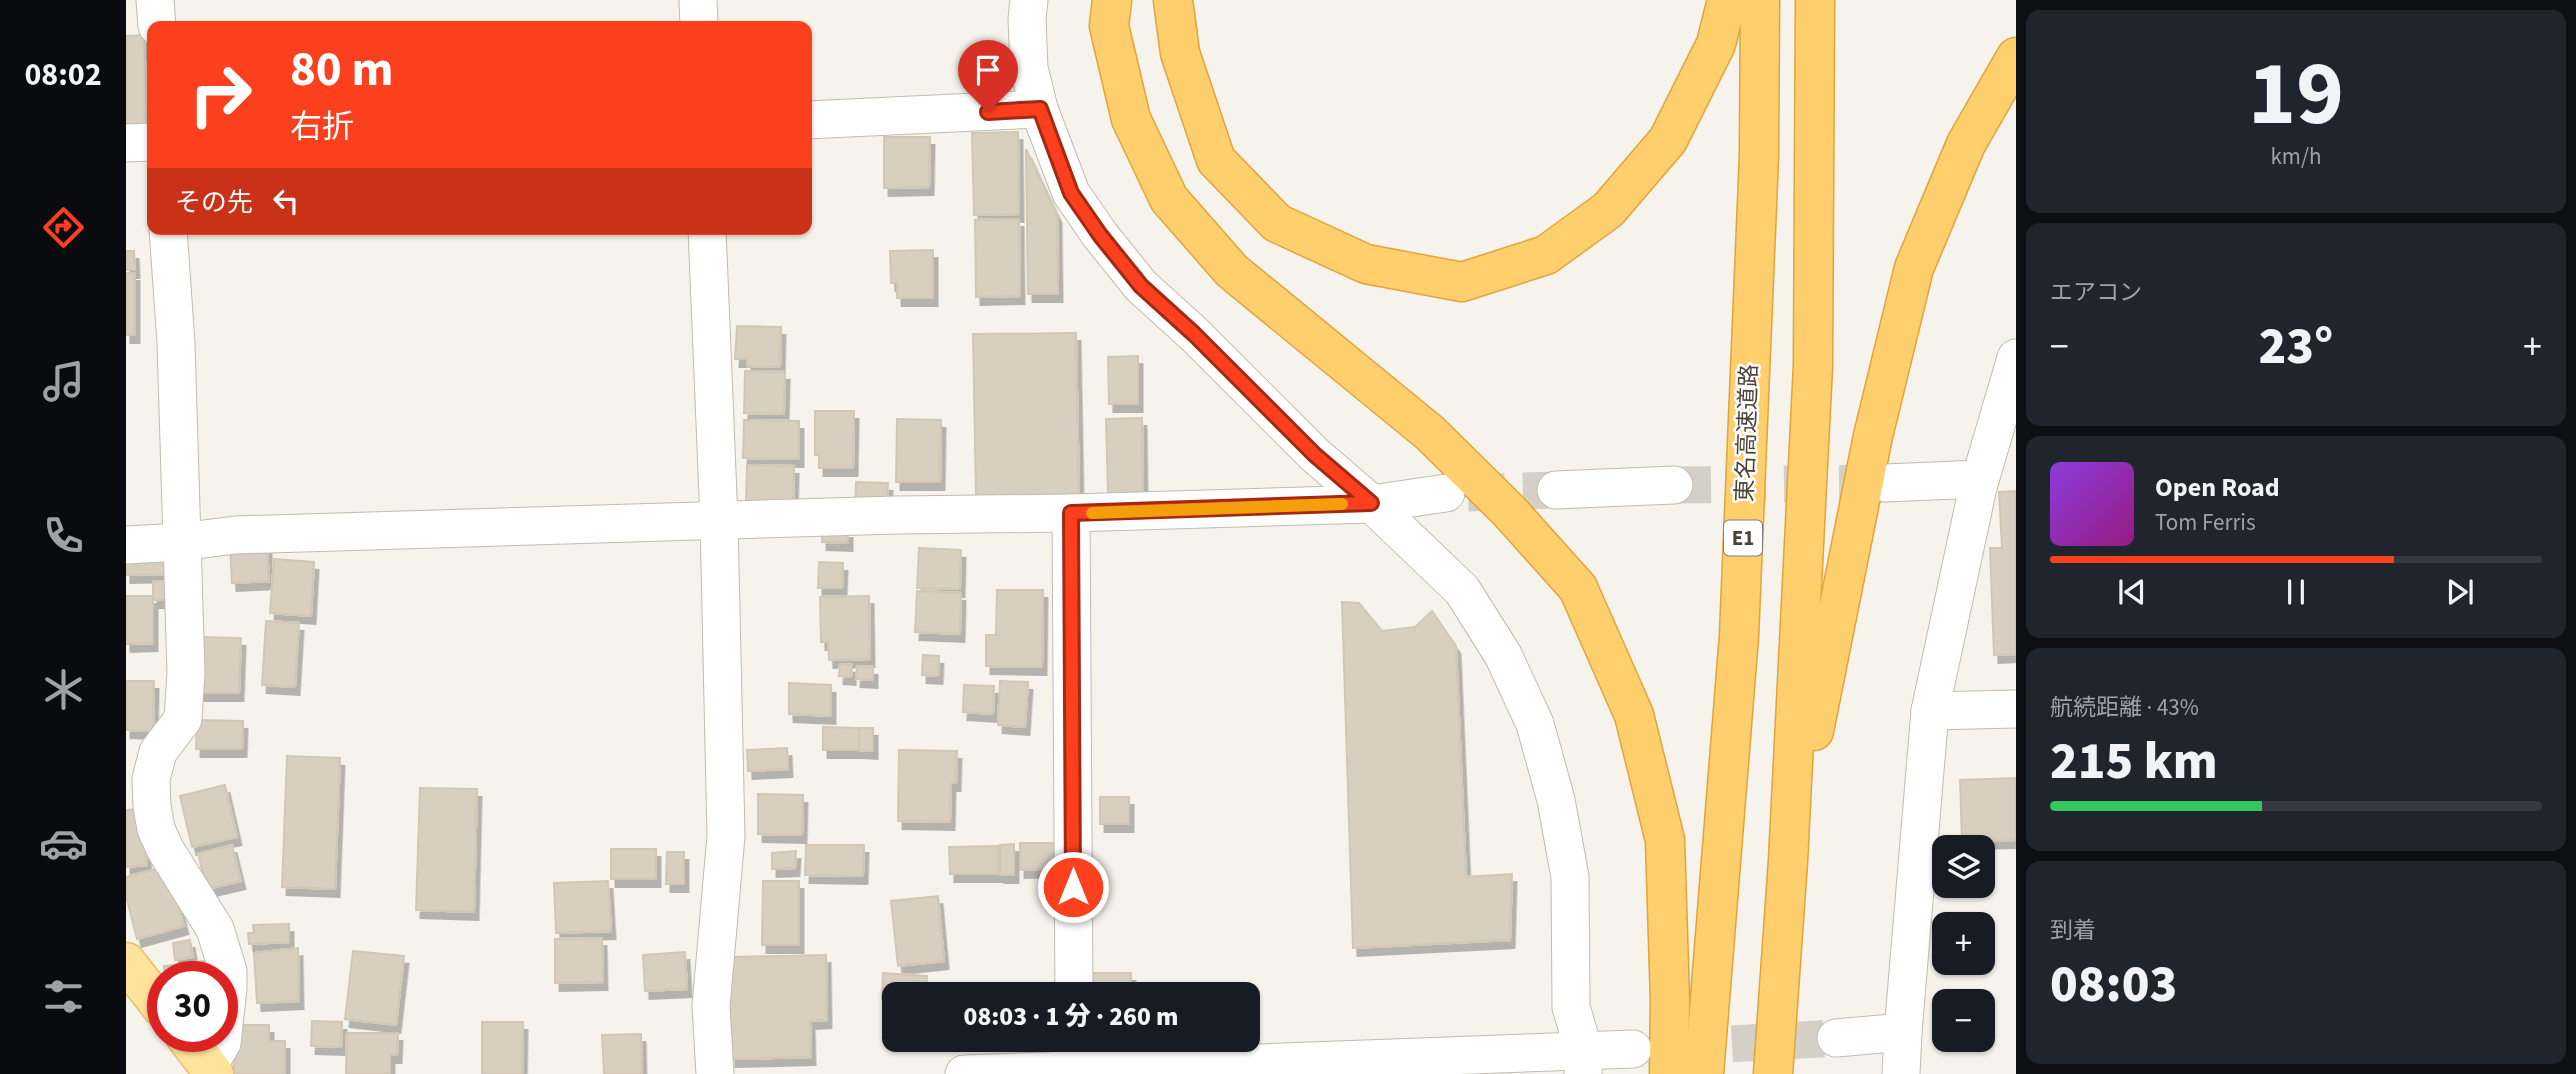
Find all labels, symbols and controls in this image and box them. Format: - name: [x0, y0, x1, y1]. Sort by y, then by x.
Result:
- text: 19: [2248, 30, 2344, 159]
- text: 80 m: [290, 35, 394, 105]
- pin: [958, 40, 1018, 112]
- icon: right: [175, 49, 266, 140]
- icon: arrive: [969, 51, 1007, 89]
- text: 08:02: [24, 52, 102, 98]
- text: 右折: [290, 104, 354, 150]
- text: km/h: [2270, 140, 2322, 173]
- icon: left: [267, 182, 305, 220]
- text: その先: [175, 184, 253, 221]
- icon: directions: [39, 203, 88, 252]
- text: エアコン: [2050, 276, 2142, 309]
- text: 23°: [2259, 310, 2333, 384]
- text: −: [2050, 320, 2069, 374]
- text: +: [2523, 320, 2542, 374]
- icon: music: [39, 357, 88, 406]
- street label: 東名高速道路: [1728, 363, 1766, 503]
- text: Open Road: [2155, 469, 2280, 506]
- text: Tom Ferris: [2155, 506, 2256, 539]
- icon: phone: [39, 511, 88, 560]
- road number: E1: [1724, 520, 1762, 556]
- icon: previous: [2113, 573, 2151, 611]
- icon: pause: [2277, 573, 2315, 611]
- icon: next: [2441, 573, 2479, 611]
- icon: climate: [39, 665, 88, 714]
- text: 航続距離 · 43%: [2050, 691, 2199, 724]
- text: 215 km: [2050, 725, 2218, 799]
- icon: car: [39, 819, 88, 868]
- map controls: [1932, 835, 1995, 1052]
- button: layers: [1932, 835, 1995, 898]
- position arrow: [1036, 850, 1110, 924]
- button: +: [1932, 912, 1995, 975]
- text: 到着: [2050, 914, 2096, 947]
- text: 08:03: [2050, 948, 2177, 1022]
- speed limit sign: 30: [147, 961, 238, 1052]
- icon: filters: [39, 972, 88, 1021]
- button: −: [1932, 989, 1995, 1052]
- text: 08:03 · 1 分 · 260 m: [964, 998, 1178, 1035]

